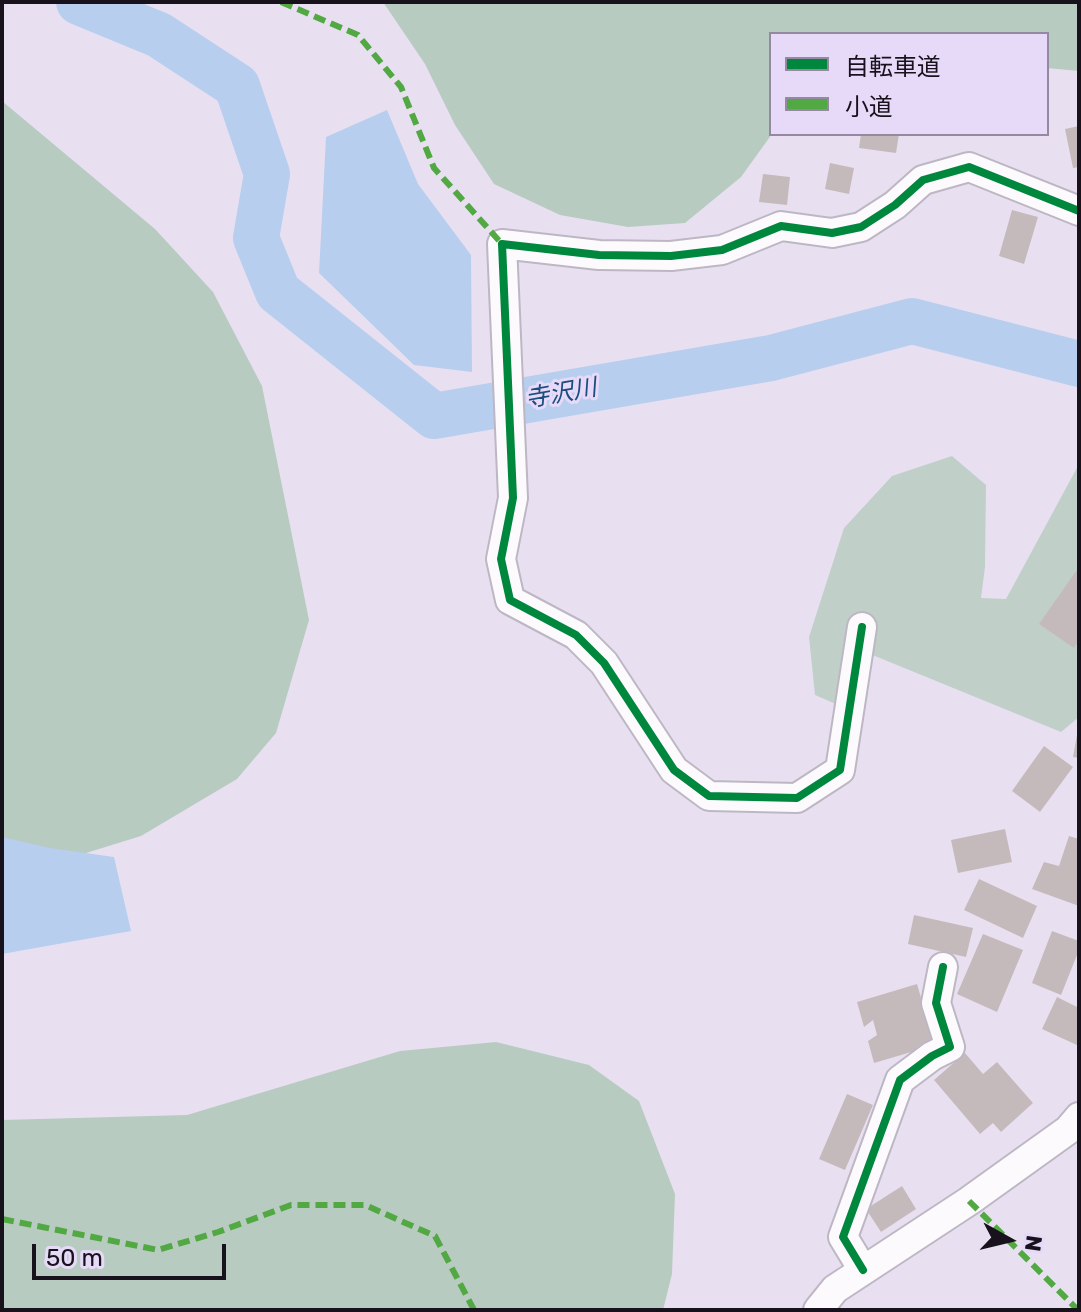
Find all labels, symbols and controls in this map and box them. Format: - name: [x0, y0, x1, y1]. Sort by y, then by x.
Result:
- legend: [769, 32, 1049, 136]
- text: 自転車道: [845, 53, 941, 81]
- text: 小道: [845, 93, 893, 121]
- water label: 寺沢川: [523, 374, 599, 414]
- north arrow: [969, 1200, 1049, 1280]
- scale bar: [36, 1228, 230, 1278]
- text: N: [1019, 1234, 1048, 1253]
- text: 50 m: [46, 1244, 103, 1272]

